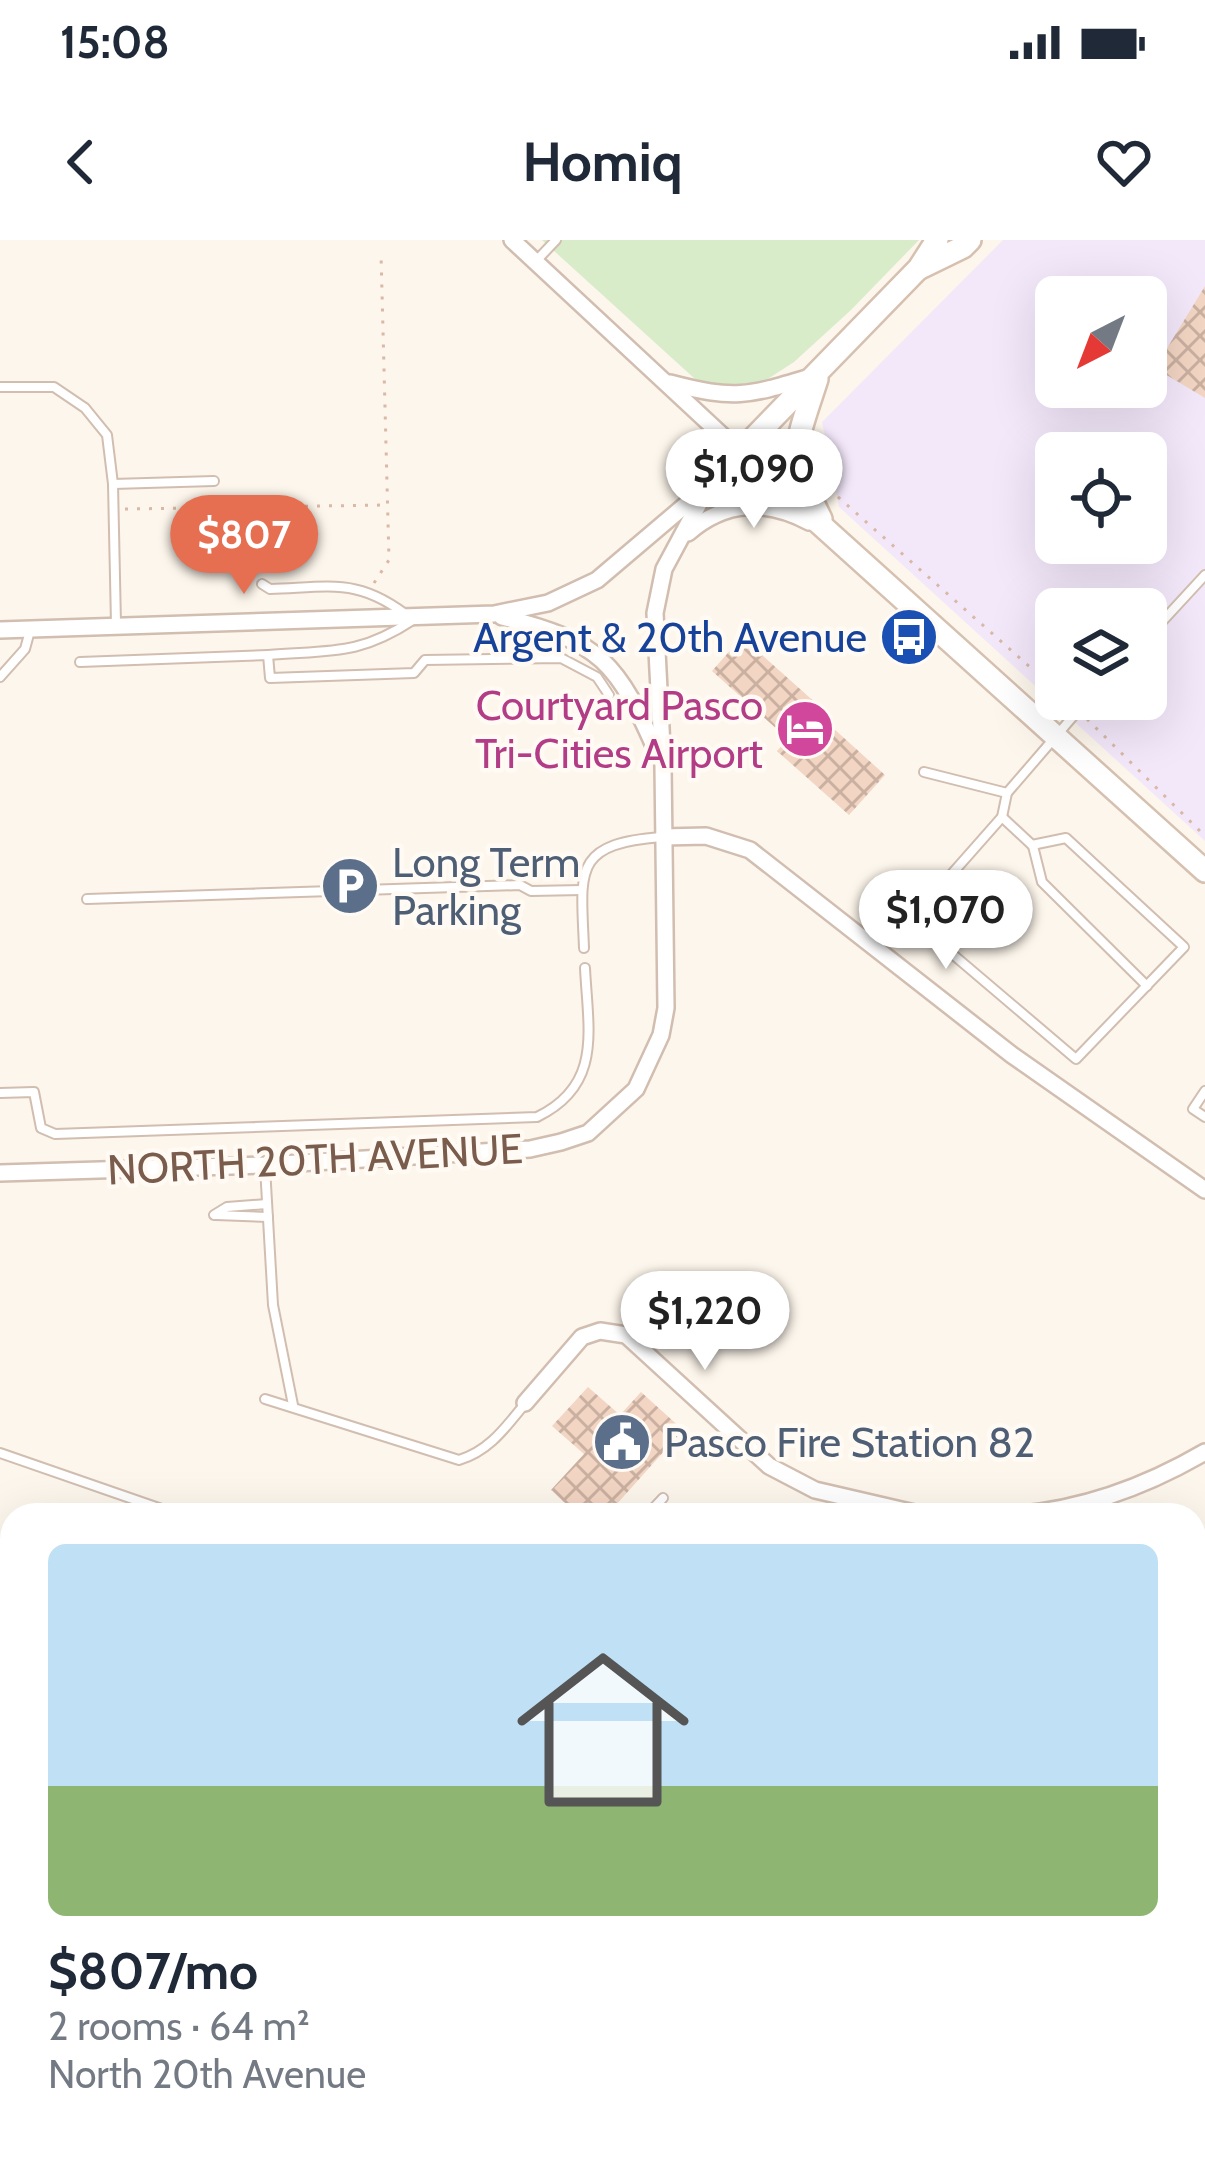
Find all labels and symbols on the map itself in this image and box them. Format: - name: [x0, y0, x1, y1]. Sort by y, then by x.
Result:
- north arrow: [1035, 276, 1167, 408]
- pin: $1,090: [656, 429, 852, 531]
- pin: $807: [173, 495, 315, 597]
- bus stop icon: Argent & 20th Avenue: [878, 606, 940, 668]
- place label: Argent & 20th Avenue: [473, 611, 867, 663]
- place label: Courtyard Pasco Tri-Cities Airport: [475, 679, 763, 779]
- hotel icon: Courtyard Pasco Tri-Cities Airport: [774, 698, 836, 760]
- place label: Long Term Parking: [392, 836, 580, 936]
- parking icon: Long Term Parking: [319, 855, 381, 917]
- pin: $1,070: [848, 870, 1044, 972]
- street label: NORTH 20TH AVENUE: [106, 1122, 524, 1196]
- pin: $1,220: [607, 1271, 803, 1373]
- public building icon: Pasco Fire Station 82: [591, 1411, 653, 1473]
- place label: Pasco Fire Station 82: [664, 1416, 1035, 1468]

